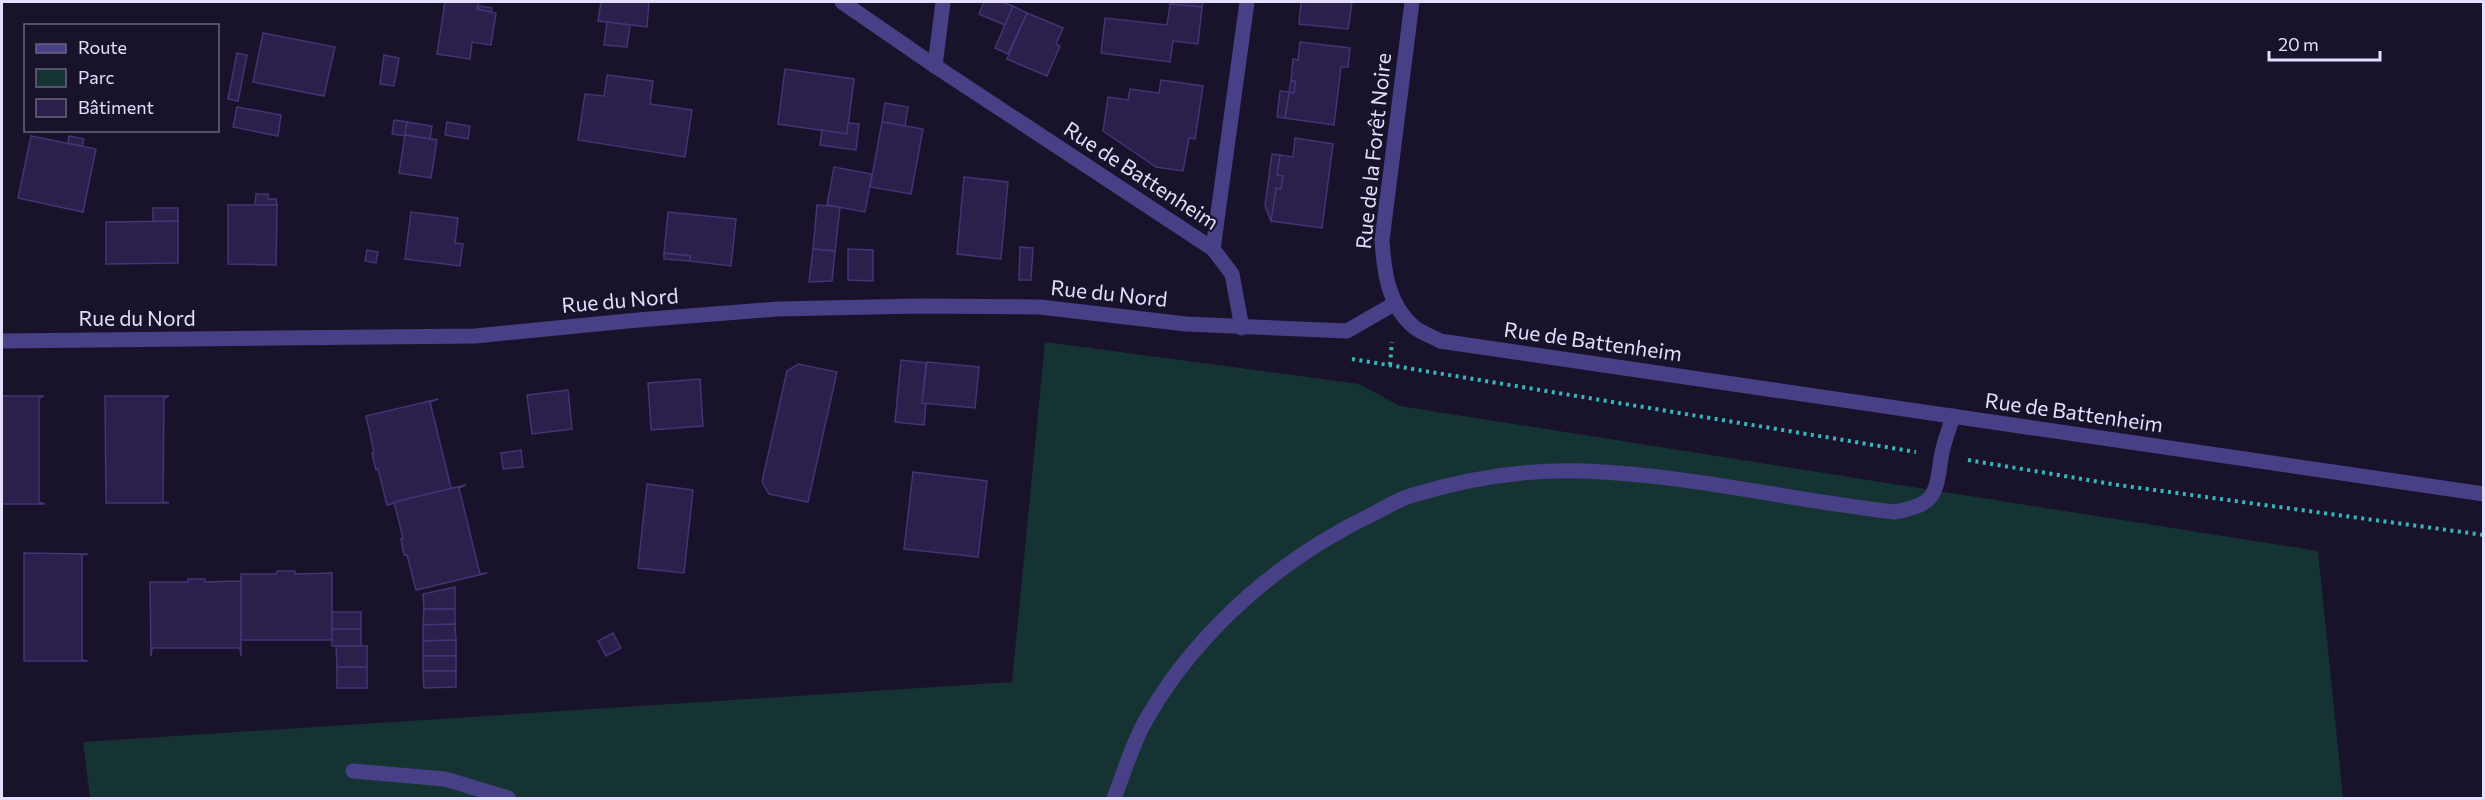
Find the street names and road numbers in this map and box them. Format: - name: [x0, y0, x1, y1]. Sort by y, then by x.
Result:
- street label: Rue de la Forêt Noire: [1350, 52, 1395, 250]
- street label: Rue de Battenheim: [1060, 115, 1224, 234]
- street label: Rue du Nord: [1050, 274, 1169, 311]
- street label: Rue du Nord: [560, 282, 679, 317]
- street label: Rue du Nord: [78, 305, 196, 330]
- street label: Rue de Battenheim: [1503, 316, 1684, 365]
- street label: Rue de Battenheim: [1984, 387, 2165, 436]

